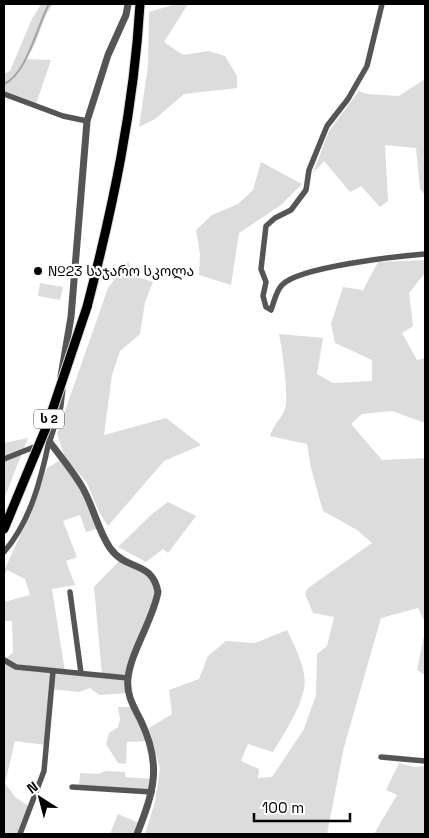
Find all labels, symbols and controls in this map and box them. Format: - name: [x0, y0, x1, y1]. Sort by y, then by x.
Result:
- place label: №23 საჯარო სკოლა: [48, 262, 194, 280]
- marker: №23 საჯარო სკოლა: [32, 265, 44, 277]
- road number: ს 2: [34, 409, 64, 428]
- north arrow: [15, 773, 65, 823]
- text: N: [23, 777, 41, 798]
- scale bar: [254, 790, 350, 822]
- text: 100 m: [262, 798, 304, 817]

